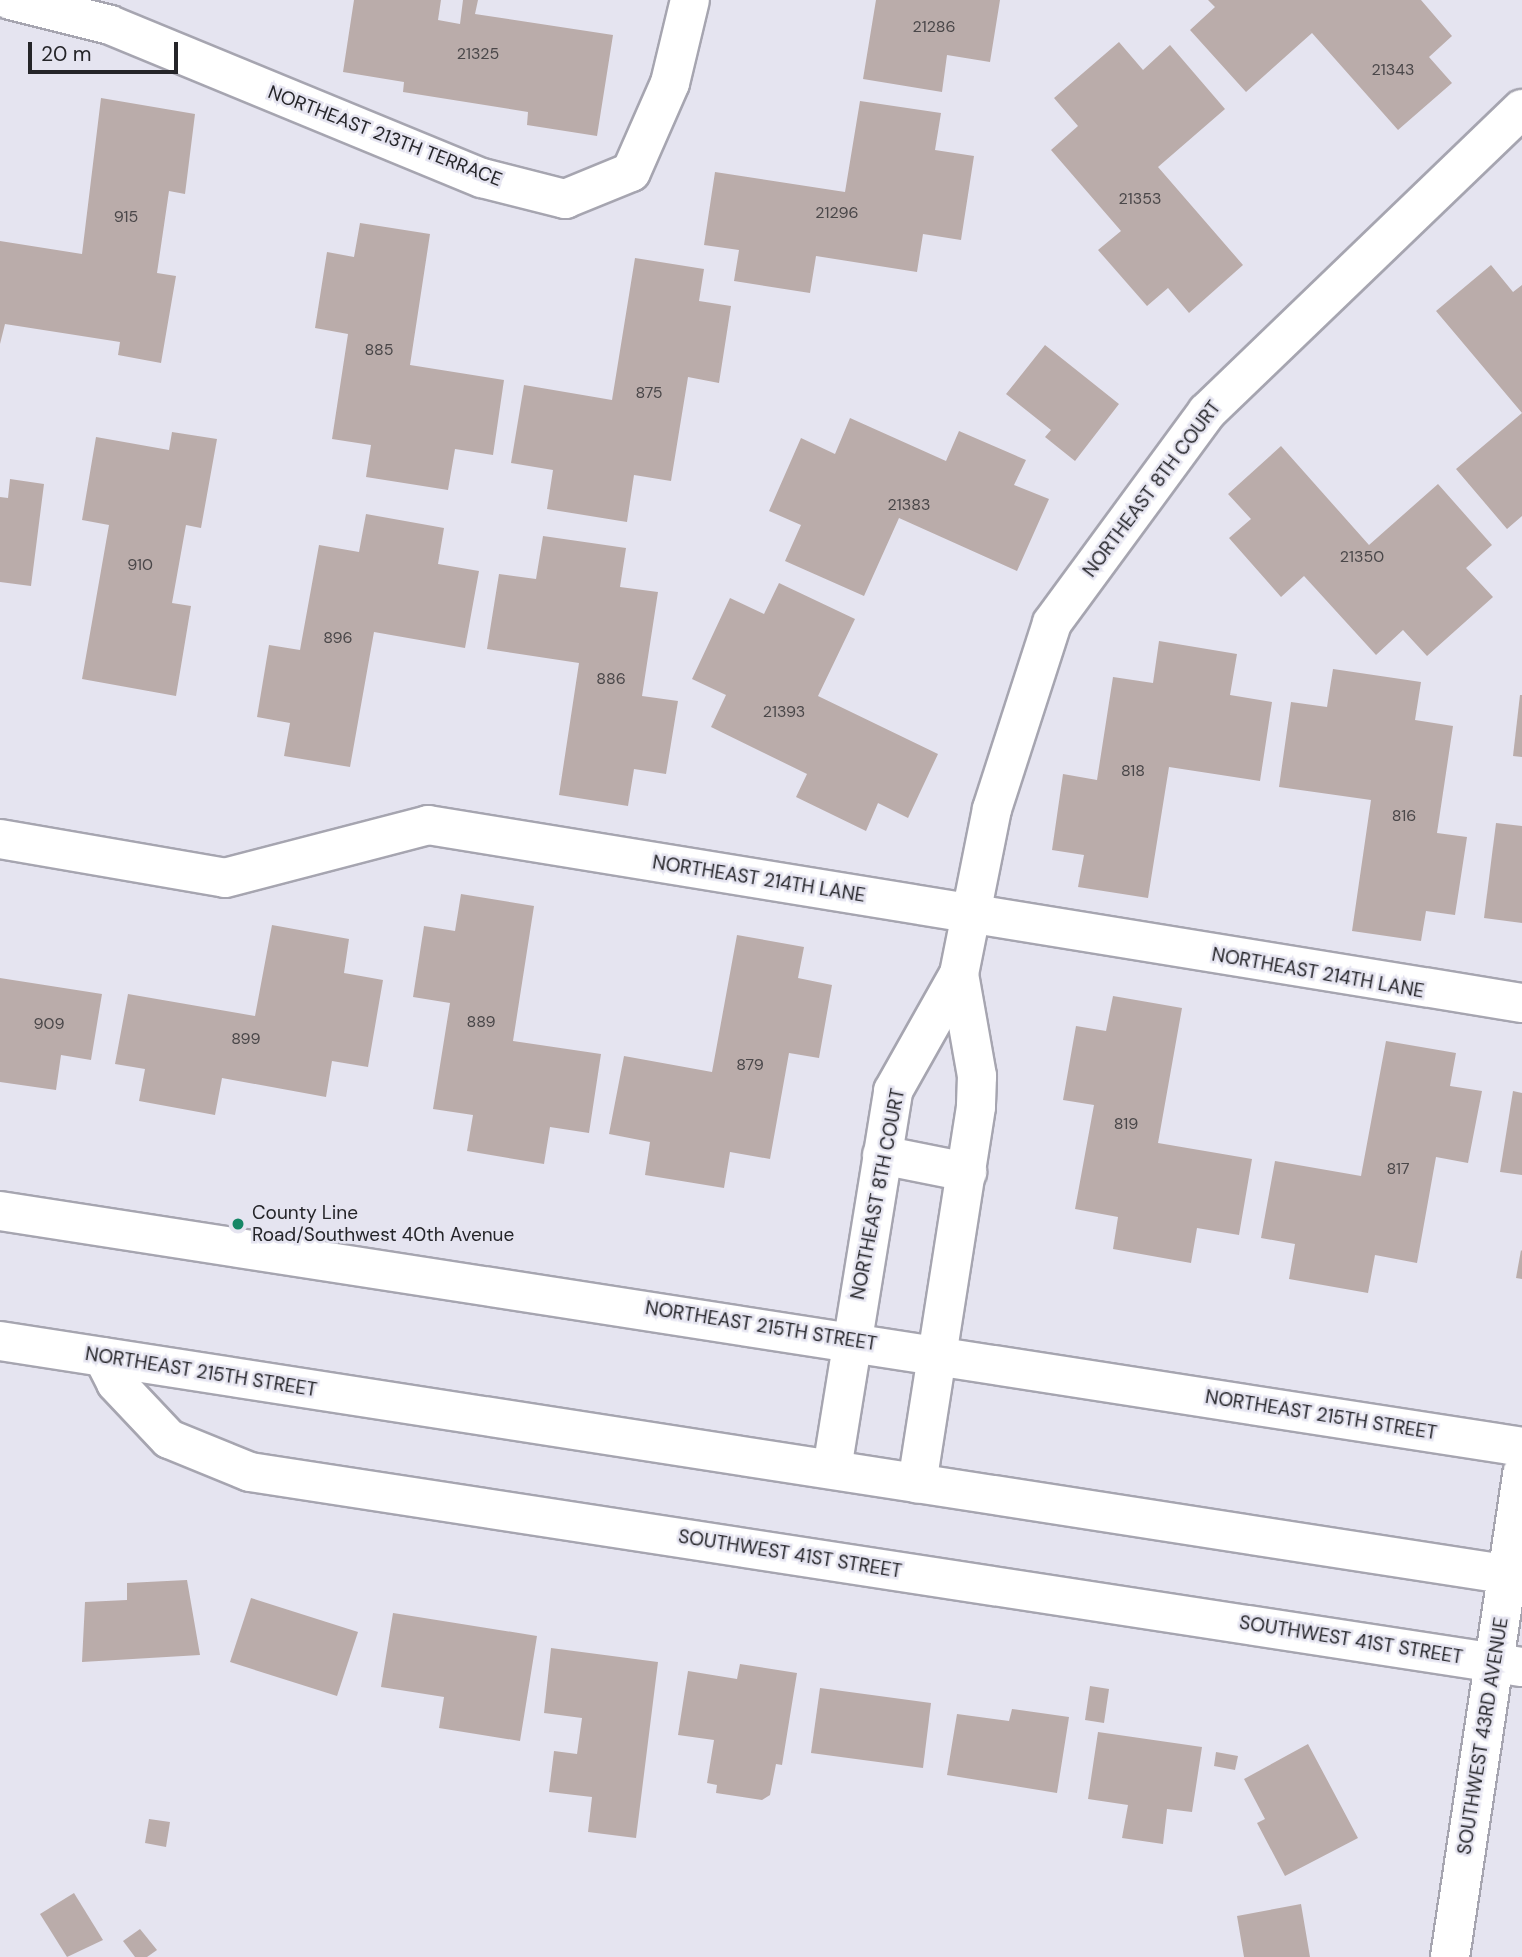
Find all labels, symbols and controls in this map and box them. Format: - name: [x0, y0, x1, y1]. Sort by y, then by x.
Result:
- house number: 21286: [913, 17, 955, 37]
- scale bar: [32, 28, 182, 72]
- text: 20 m: [41, 40, 92, 68]
- house number: 21325: [457, 44, 499, 64]
- house number: 21343: [1372, 60, 1414, 80]
- street label: NORTHEAST 213TH TERRACE: [265, 81, 505, 191]
- house number: 21353: [1119, 189, 1161, 209]
- house number: 21296: [815, 203, 859, 223]
- house number: 915: [114, 207, 138, 227]
- house number: 885: [364, 340, 394, 360]
- house number: 875: [635, 383, 663, 403]
- street label: NORTHEAST 8TH COURT: [1078, 396, 1226, 582]
- house number: 21383: [888, 495, 930, 515]
- house number: 21350: [1340, 547, 1384, 567]
- house number: 910: [127, 555, 153, 575]
- house number: 896: [323, 628, 353, 648]
- house number: 886: [596, 669, 626, 689]
- house number: 21393: [763, 702, 805, 722]
- house number: 818: [1121, 761, 1145, 781]
- house number: 816: [1392, 806, 1416, 826]
- street label: NORTHEAST 214TH LANE: [651, 851, 867, 907]
- street label: NORTHEAST 214TH LANE: [1210, 943, 1426, 1003]
- house number: 889: [466, 1012, 496, 1032]
- house number: 909: [33, 1014, 65, 1034]
- house number: 899: [231, 1029, 261, 1049]
- house number: 879: [736, 1055, 764, 1075]
- street label: NORTHEAST 8TH COURT: [846, 1086, 910, 1302]
- house number: 819: [1114, 1114, 1138, 1134]
- house number: 817: [1387, 1159, 1409, 1179]
- place label: County Line Road/Southwest 40th Avenue: [252, 1202, 514, 1246]
- marker: County Line Road/Southwest 40th Avenue: [230, 1216, 246, 1232]
- street label: NORTHEAST 215TH STREET: [644, 1296, 878, 1356]
- street label: NORTHEAST 215TH STREET: [84, 1342, 318, 1402]
- street label: NORTHEAST 215TH STREET: [1204, 1385, 1438, 1445]
- street label: SOUTHWEST 41ST STREET: [677, 1525, 903, 1583]
- street label: SOUTHWEST 41ST STREET: [1238, 1611, 1464, 1669]
- street label: SOUTHWEST 43RD AVENUE: [1453, 1616, 1513, 1856]

